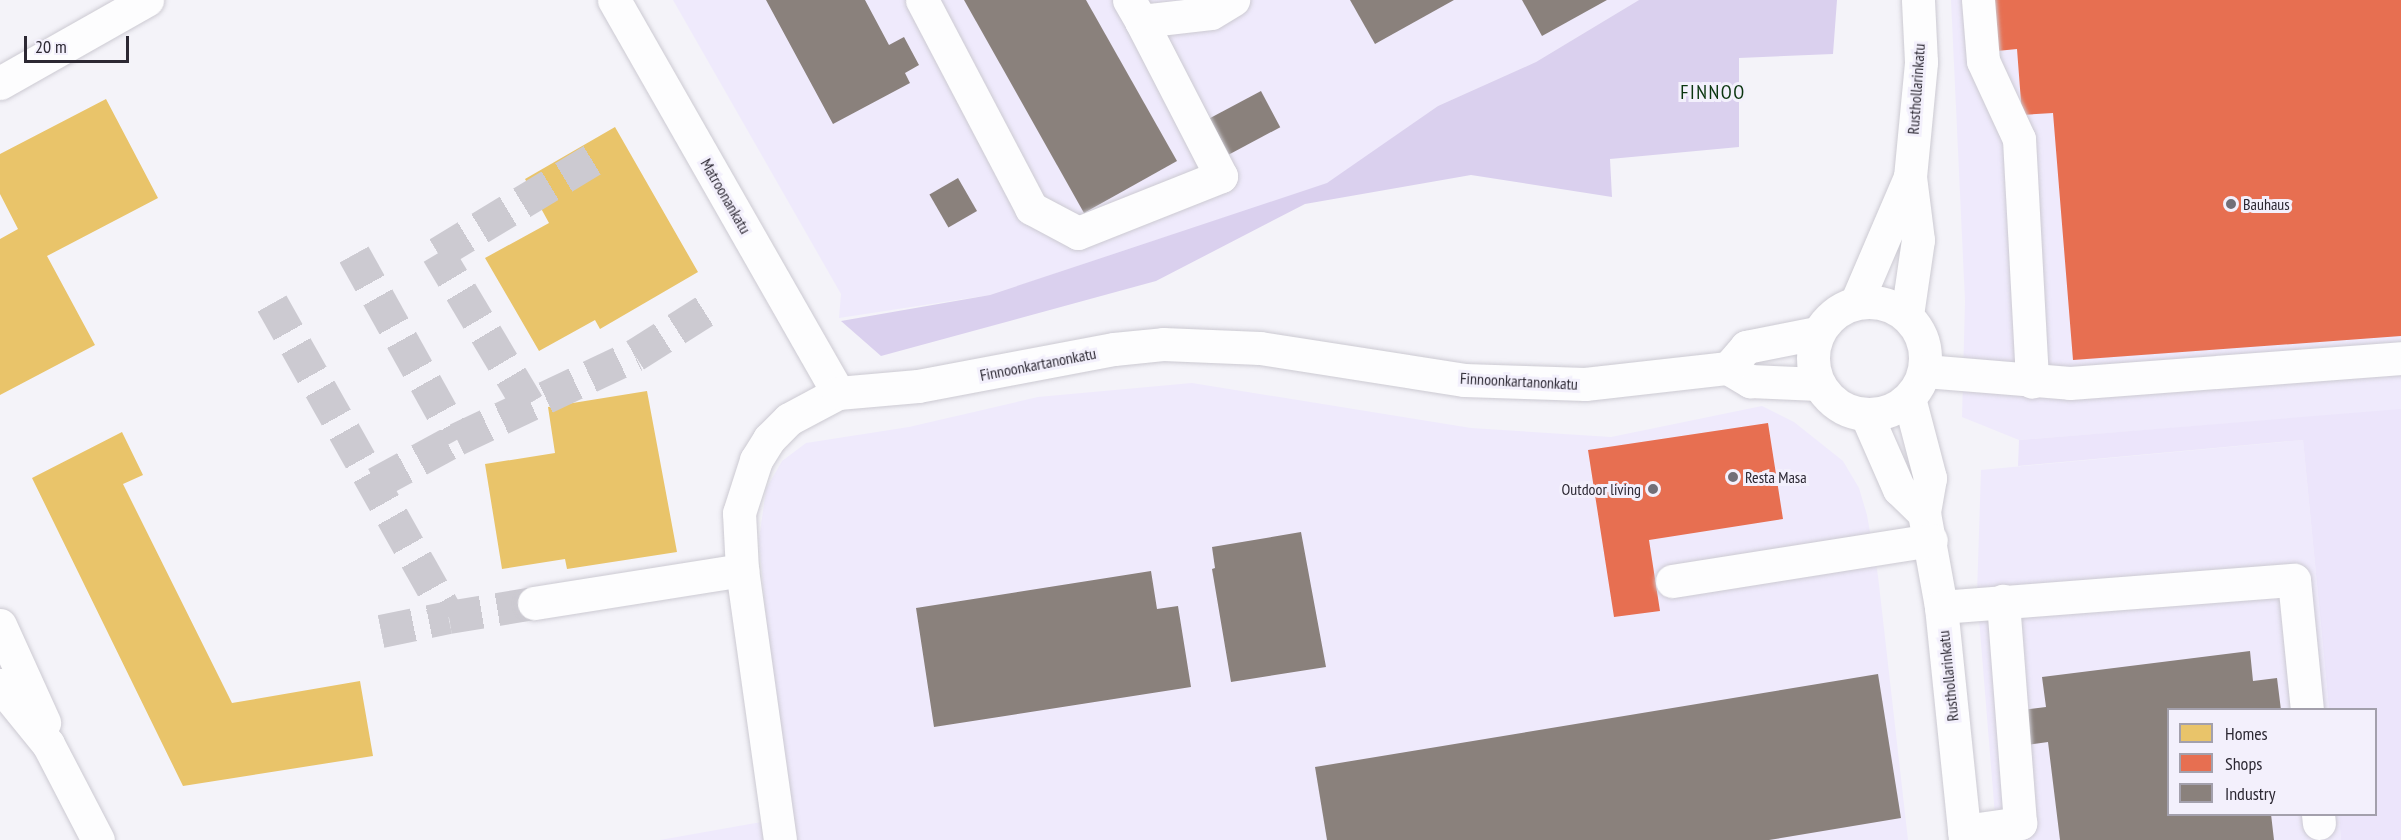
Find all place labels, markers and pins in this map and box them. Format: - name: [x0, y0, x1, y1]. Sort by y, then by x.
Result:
- place label: Bauhaus: [2243, 194, 2290, 214]
- marker: Bauhaus: [2224, 197, 2238, 211]
- place label: Resta Masa: [1745, 467, 1807, 487]
- marker: Resta Masa: [1726, 470, 1740, 484]
- place label: Outdoor living: [1562, 479, 1641, 499]
- marker: Outdoor living: [1646, 482, 1660, 496]

